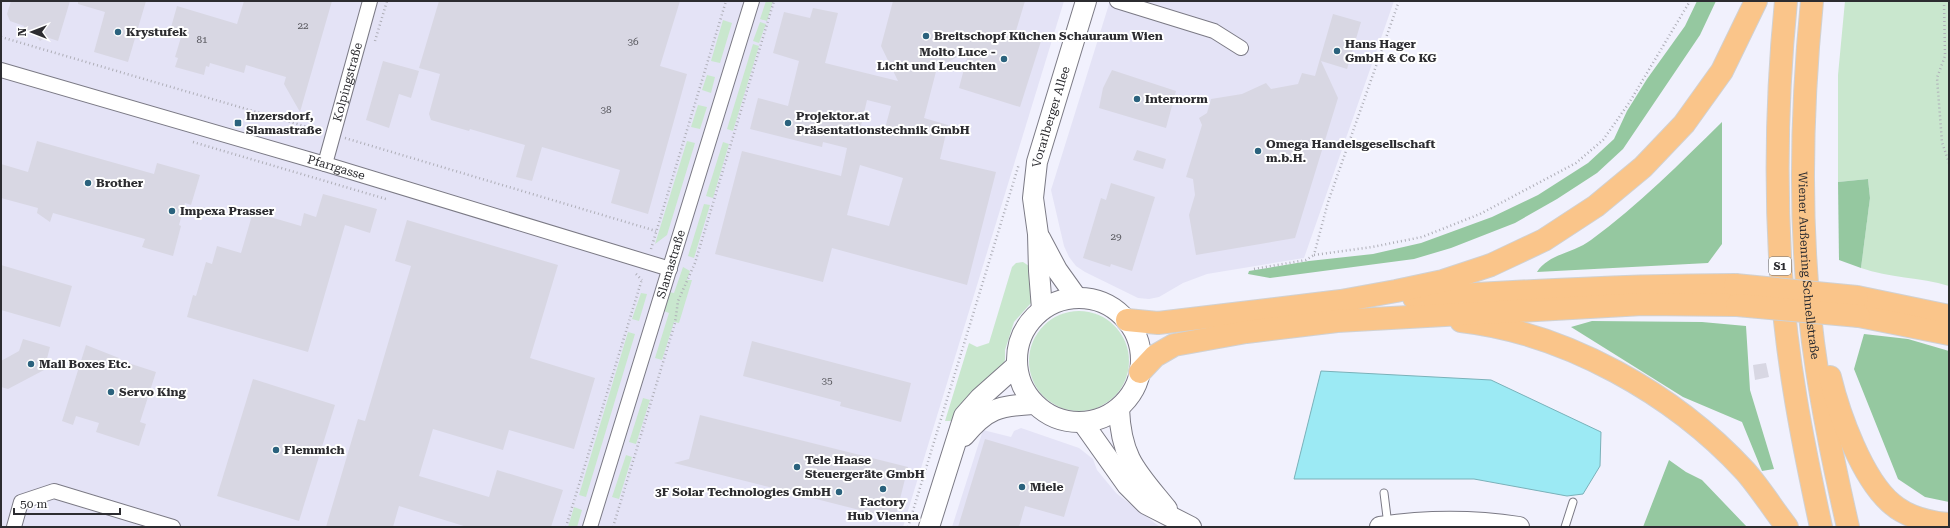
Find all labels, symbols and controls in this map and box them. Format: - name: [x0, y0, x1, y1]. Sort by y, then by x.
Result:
- north arrow: [12, 12, 52, 52]
- house number: 22: [297, 20, 309, 31]
- place label: Krystufek: [126, 25, 188, 39]
- text: N: [16, 27, 29, 36]
- marker: Krystufek: [113, 27, 123, 37]
- place label: Breitschopf Küchen Schauraum Wien: [934, 29, 1163, 43]
- marker: Breitschopf Küchen Schauraum Wien: [921, 31, 931, 41]
- house number: 81: [196, 34, 208, 45]
- house number: 36: [627, 36, 639, 47]
- place label: Hans Hager GmbH & Co KG: [1345, 37, 1437, 65]
- street label: Kolpingstraße: [330, 41, 365, 123]
- place label: Molto Luce - Licht und Leuchten: [877, 45, 996, 73]
- marker: Hans Hager GmbH & Co KG: [1332, 46, 1342, 56]
- marker: Molto Luce - Licht und Leuchten: [999, 54, 1009, 64]
- street label: Vorarlberger Allee: [1029, 64, 1073, 168]
- place label: Internorm: [1145, 92, 1208, 106]
- marker: Internorm: [1132, 94, 1142, 104]
- house number: 38: [600, 104, 612, 115]
- place label: Inzersdorf, Slamastraße: [246, 109, 322, 137]
- place label: Projektor.at Präsentationstechnik GmbH: [796, 109, 970, 137]
- marker: Inzersdorf, Slamastraße: [233, 118, 243, 128]
- marker: Projektor.at Präsentationstechnik GmbH: [783, 118, 793, 128]
- place label: Omega Handelsgesellschaft m.b.H.: [1266, 137, 1436, 165]
- marker: Omega Handelsgesellschaft m.b.H.: [1253, 146, 1263, 156]
- street label: Pfarrgasse: [306, 152, 367, 183]
- street label: Wiener Außenring Schnellstraße: [1796, 172, 1822, 361]
- place label: Brother: [96, 176, 144, 190]
- marker: Brother: [83, 178, 93, 188]
- place label: Impexa Prasser: [180, 204, 275, 218]
- marker: Impexa Prasser: [167, 206, 177, 216]
- street label: Slamastraße: [654, 228, 688, 300]
- house number: 29: [1110, 231, 1122, 242]
- road number: S1: [1769, 257, 1791, 275]
- place label: Mail Boxes Etc.: [39, 357, 131, 371]
- marker: Mail Boxes Etc.: [26, 359, 36, 369]
- house number: 35: [821, 375, 833, 386]
- place label: Servo King: [119, 385, 187, 399]
- marker: Servo King: [106, 387, 116, 397]
- place label: Flemmich: [284, 443, 345, 457]
- marker: Flemmich: [271, 445, 281, 455]
- place label: Tele Haase Steuergeräte GmbH: [805, 453, 925, 481]
- marker: Tele Haase Steuergeräte GmbH: [792, 462, 802, 472]
- place label: Miele: [1030, 480, 1064, 494]
- marker: Miele: [1017, 482, 1027, 492]
- marker: Factory Hub Vienna: [878, 484, 888, 494]
- place label: 3F Solar Technologies GmbH: [655, 485, 831, 499]
- marker: 3F Solar Technologies GmbH: [834, 487, 844, 497]
- scale bar: [14, 490, 120, 516]
- place label: Factory Hub Vienna: [847, 495, 919, 523]
- text: 50 m: [20, 497, 47, 511]

